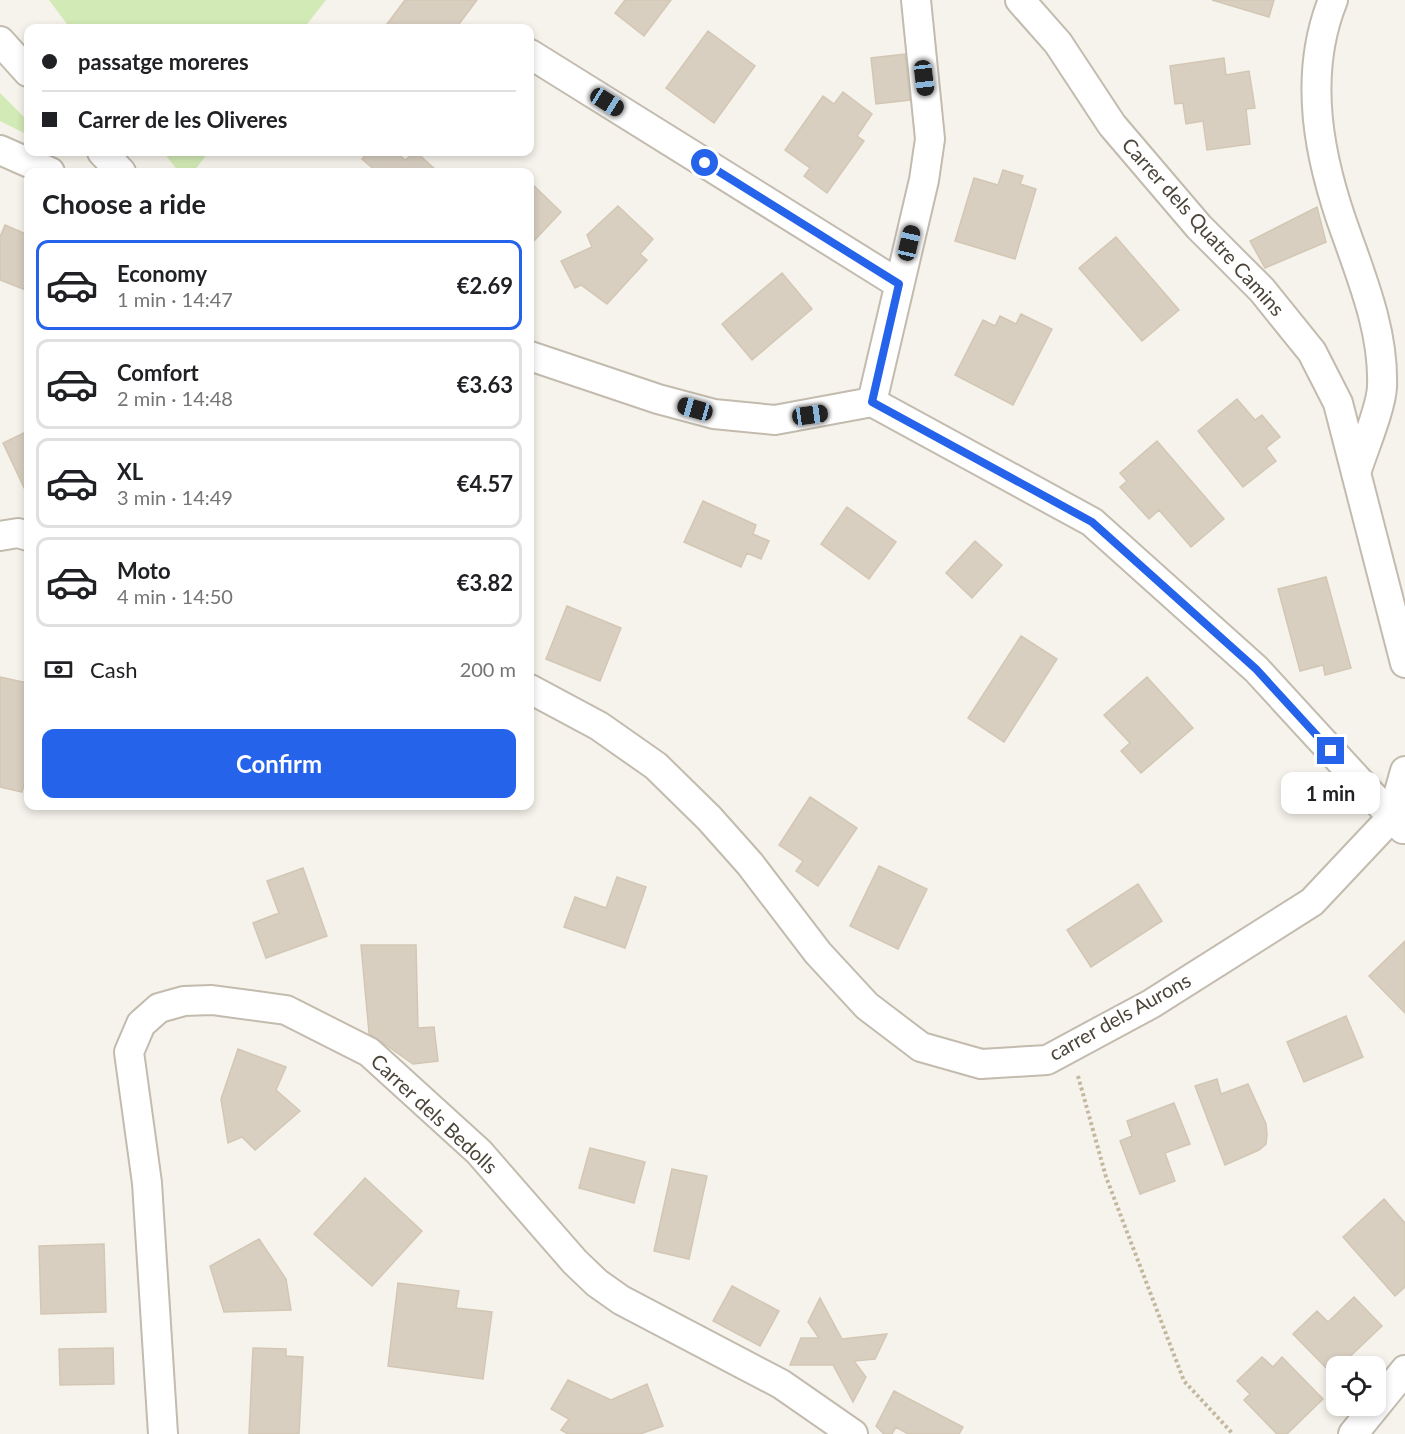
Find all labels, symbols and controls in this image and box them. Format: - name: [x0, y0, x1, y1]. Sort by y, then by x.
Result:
- text: passatge moreres: [78, 48, 249, 75]
- car: [913, 59, 935, 97]
- car: [587, 85, 627, 119]
- text: Carrer de les Oliveres: [78, 106, 287, 133]
- street label: Carrer dels Quatre Camins: [1117, 132, 1290, 320]
- route start: [691, 149, 718, 176]
- text: Choose a ride: [42, 187, 206, 220]
- car: [896, 223, 922, 263]
- icon: car: [45, 258, 99, 312]
- text: Economy: [117, 260, 207, 287]
- text: €2.69: [457, 272, 513, 299]
- text: 1 min · 14:47: [117, 287, 233, 311]
- icon: car: [45, 357, 99, 411]
- text: Comfort: [117, 359, 199, 386]
- text: €3.63: [457, 371, 513, 398]
- text: 2 min · 14:48: [117, 386, 233, 410]
- car: [675, 395, 715, 423]
- car: [791, 404, 829, 426]
- icon: car: [45, 456, 99, 510]
- text: XL: [117, 458, 143, 485]
- text: €4.57: [457, 470, 513, 497]
- text: 3 min · 14:49: [117, 485, 233, 509]
- icon: car: [45, 555, 99, 609]
- text: Moto: [117, 557, 171, 584]
- text: €3.82: [457, 569, 513, 596]
- text: 4 min · 14:50: [117, 584, 233, 608]
- icon: cash: [42, 653, 75, 686]
- text: Cash: [90, 656, 137, 683]
- text: 200 m: [460, 657, 516, 681]
- button: Confirm: [42, 729, 516, 798]
- route end: [1317, 737, 1344, 764]
- callout: 1 min: [1282, 772, 1380, 814]
- text: 1 min: [1306, 781, 1355, 805]
- street label: carrer dels Aurons: [1044, 967, 1195, 1065]
- street label: Carrer dels Bedolls: [366, 1048, 503, 1178]
- map controls: [1326, 1356, 1386, 1416]
- button: locate: [1326, 1356, 1386, 1416]

